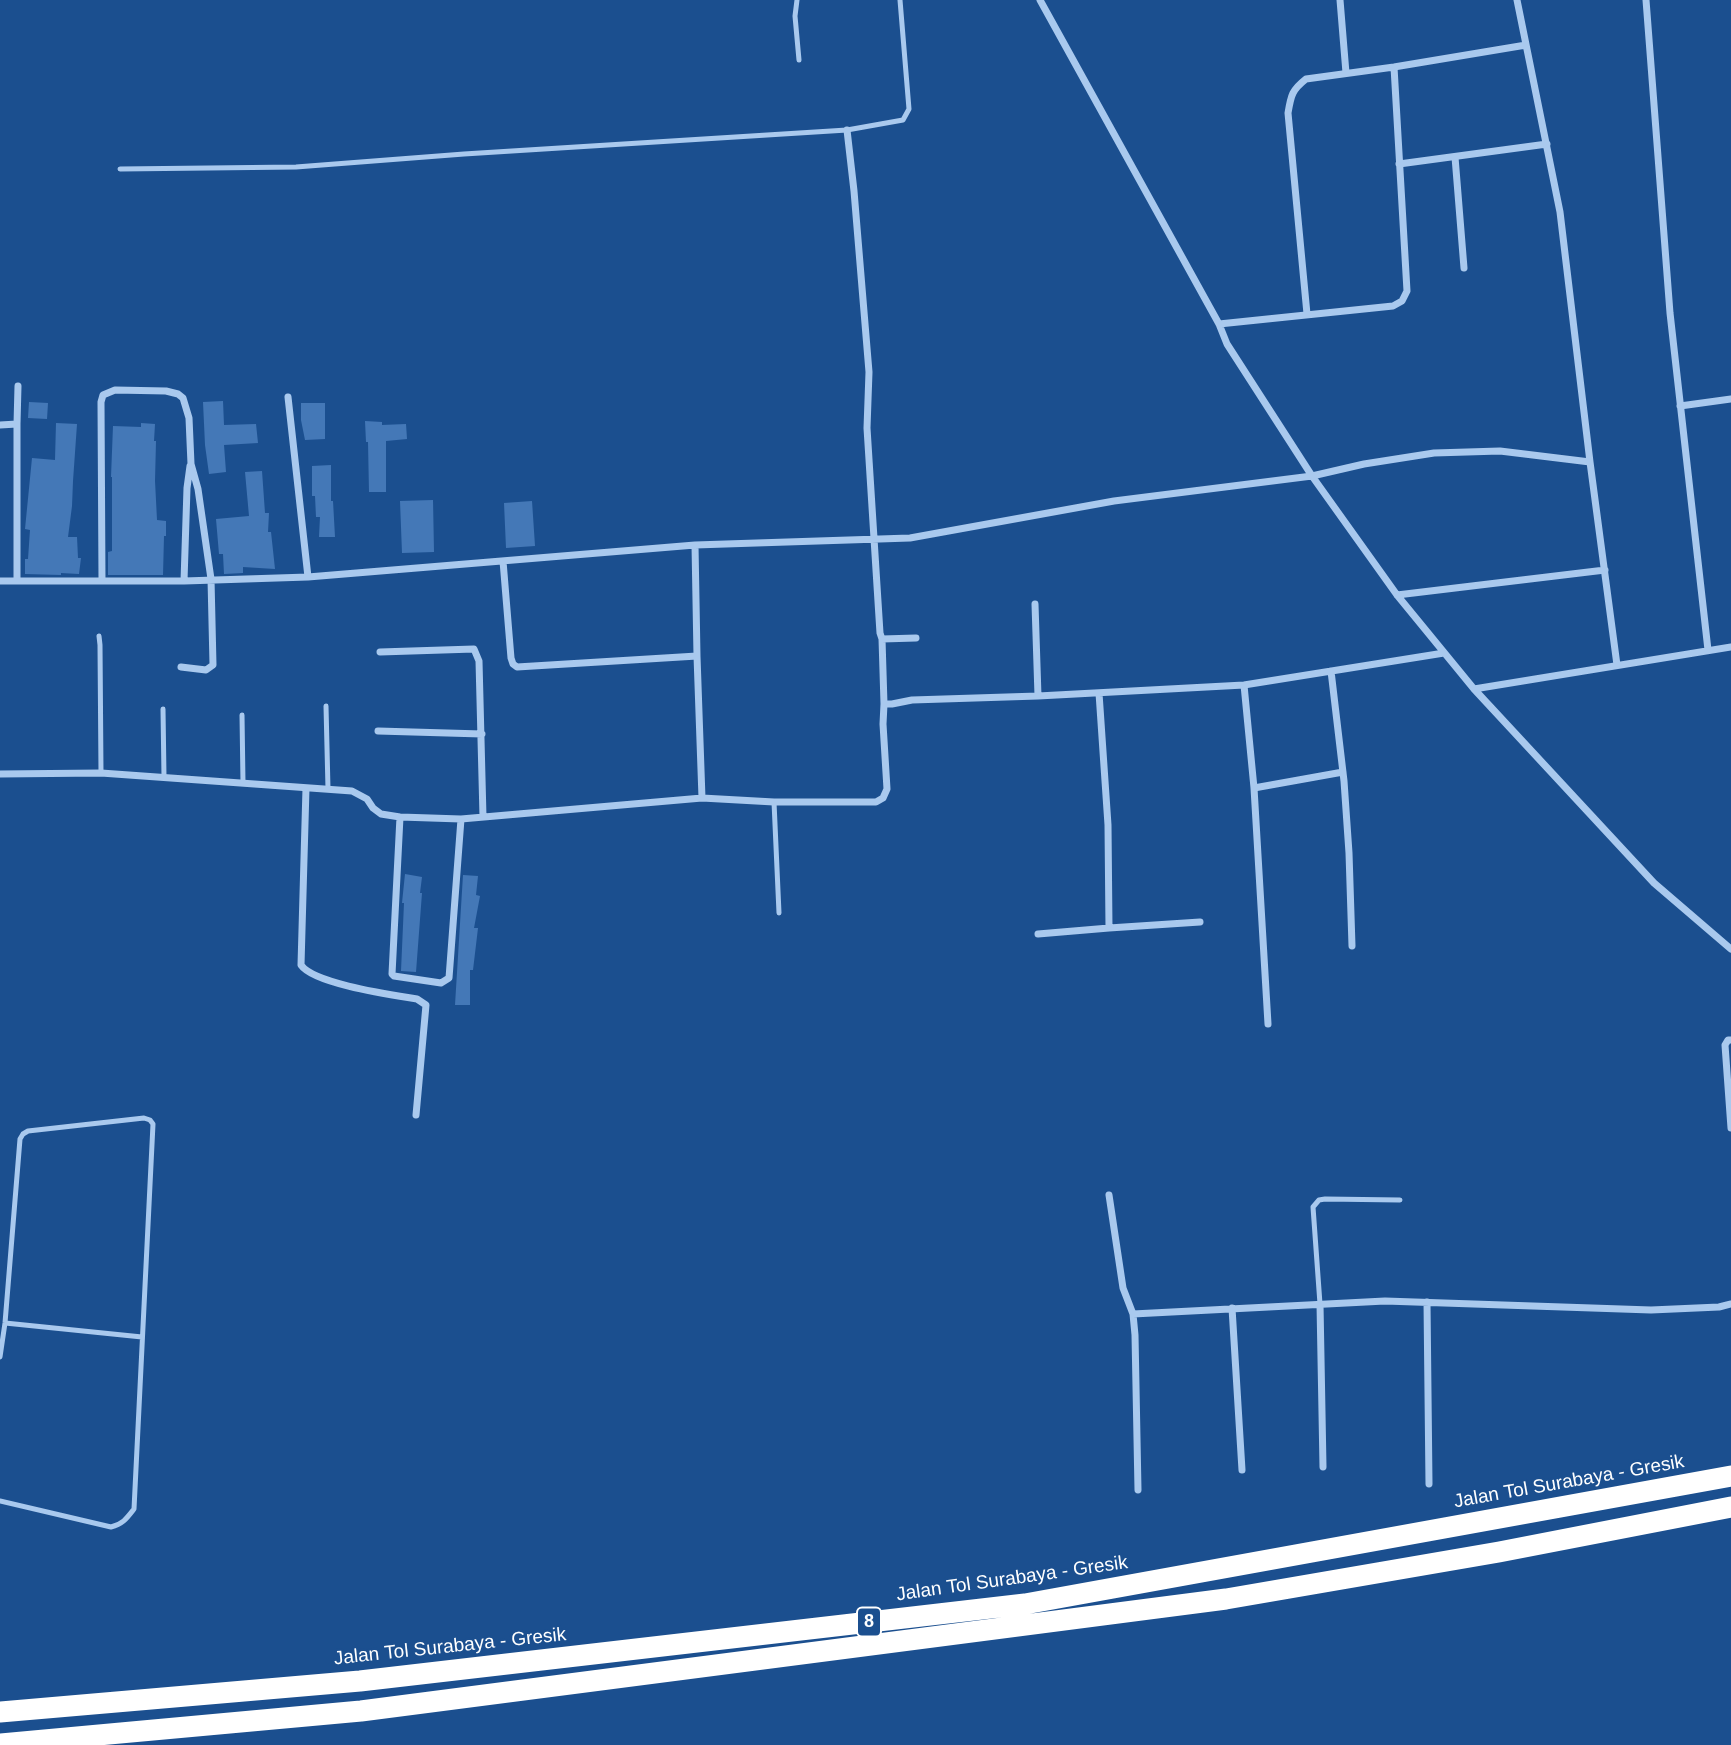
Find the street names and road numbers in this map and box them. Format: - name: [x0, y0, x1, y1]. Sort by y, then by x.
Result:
- street label: Jalan Tol Surabaya - Gresik: [1452, 1451, 1686, 1513]
- street label: Jalan Tol Surabaya - Gresik: [895, 1551, 1129, 1607]
- road number: 8: [857, 1608, 881, 1637]
- street label: Jalan Tol Surabaya - Gresik: [333, 1623, 567, 1671]

